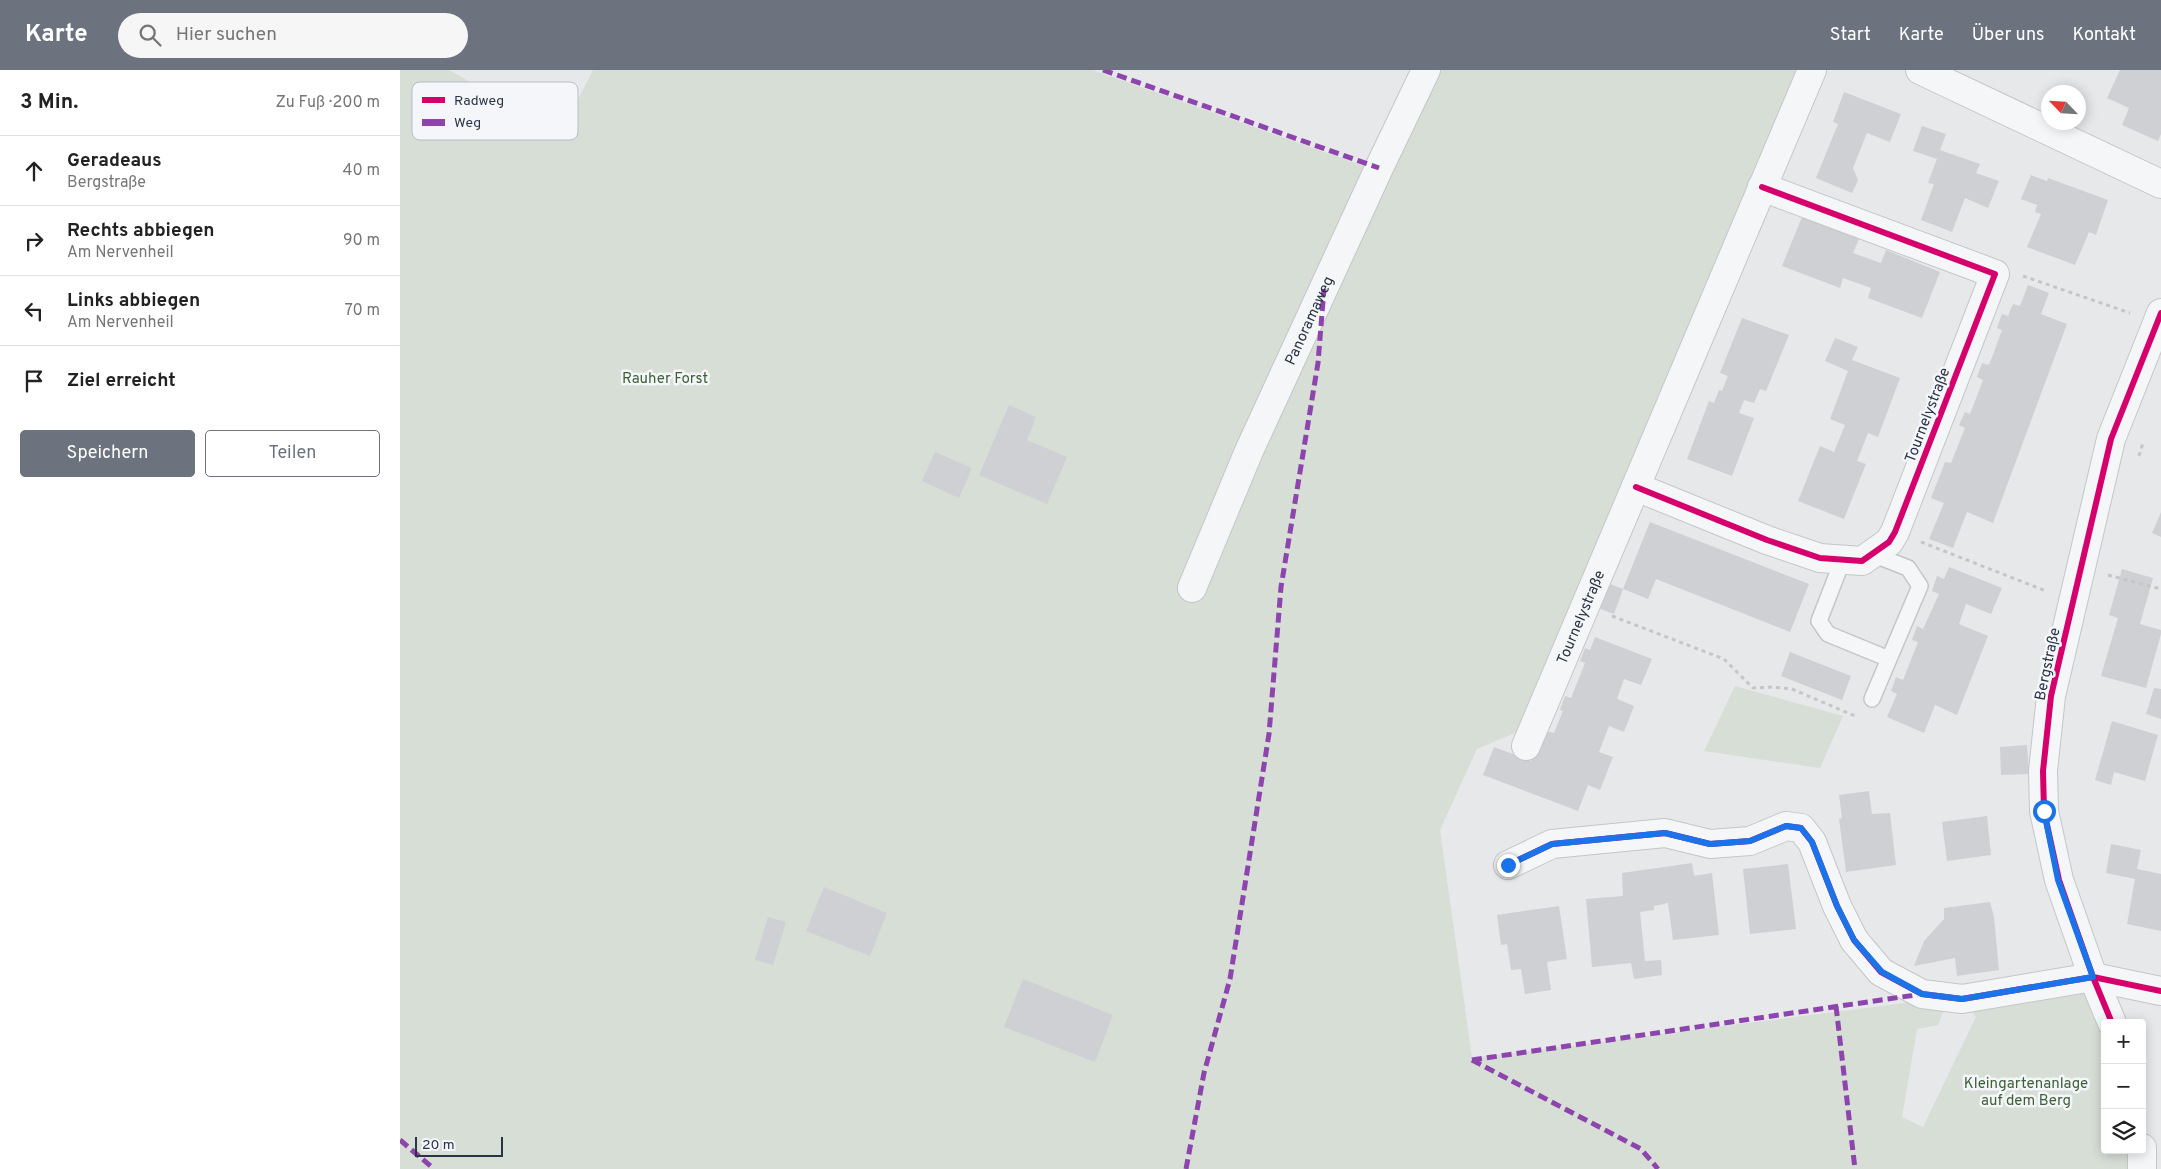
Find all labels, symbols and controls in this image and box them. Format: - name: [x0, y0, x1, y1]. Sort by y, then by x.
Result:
- search box: [118, 13, 468, 58]
- text: Karte: [25, 20, 88, 50]
- icon: search: [136, 21, 164, 49]
- text: Hier suchen: [176, 23, 277, 47]
- text: Start: [1830, 24, 1871, 47]
- text: Karte: [1899, 24, 1944, 47]
- text: Über uns: [1972, 24, 2044, 47]
- text: Kontakt: [2072, 24, 2136, 47]
- legend: [412, 82, 578, 140]
- north arrow: [2041, 85, 2086, 130]
- text: 3 Min.: [20, 89, 78, 116]
- text: Zu Fuß · 200 m: [275, 93, 380, 113]
- text: Radweg: [454, 93, 504, 110]
- text: Weg: [454, 115, 481, 132]
- text: Geradeaus: [67, 149, 162, 173]
- icon: ahead: [20, 157, 48, 185]
- text: 40 m: [342, 161, 380, 181]
- text: Bergstraße: [67, 173, 146, 193]
- text: Rechts abbiegen: [67, 219, 215, 243]
- icon: right: [20, 227, 48, 255]
- text: 90 m: [343, 231, 380, 251]
- text: Am Nervenheil: [67, 243, 174, 263]
- street label: Panoramaweg: [1282, 274, 1339, 369]
- text: Links abbiegen: [67, 289, 200, 313]
- icon: left: [20, 297, 48, 325]
- text: 70 m: [345, 301, 380, 321]
- text: Am Nervenheil: [67, 313, 174, 333]
- street label: Tournelystraße: [1902, 365, 1955, 466]
- icon: arrive: [20, 367, 48, 395]
- text: Ziel erreicht: [67, 369, 176, 393]
- park label: Rauher Forst: [622, 370, 708, 389]
- button: Speichern: [20, 430, 195, 477]
- button: Teilen: [205, 430, 380, 477]
- street label: Tournelystraße: [1554, 568, 1610, 667]
- street label: Bergstraße: [2031, 626, 2065, 702]
- route start: [2033, 800, 2056, 823]
- route end: [1497, 854, 1520, 877]
- map controls: [2101, 1019, 2146, 1154]
- button: +: [2101, 1019, 2146, 1064]
- button: −: [2101, 1064, 2146, 1109]
- park label: Kleingartenanlage auf dem Berg: [1964, 1075, 2088, 1111]
- button: layers: [2101, 1109, 2146, 1154]
- scale bar: [415, 1134, 502, 1157]
- text: 20 m: [422, 1137, 455, 1154]

